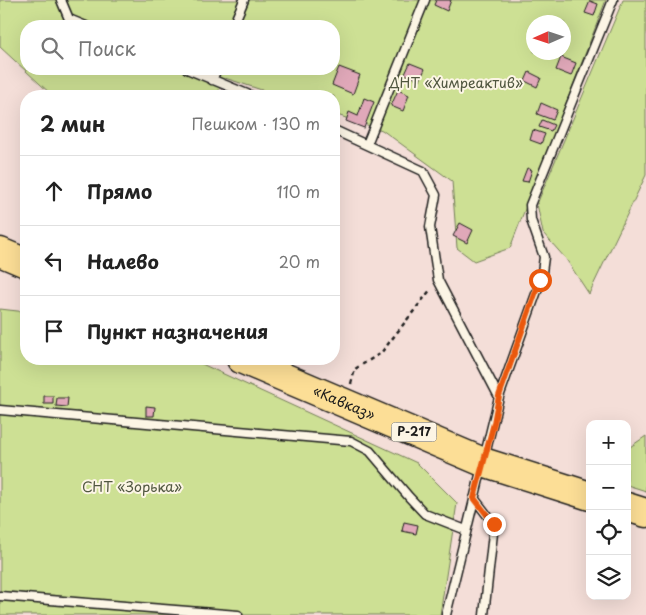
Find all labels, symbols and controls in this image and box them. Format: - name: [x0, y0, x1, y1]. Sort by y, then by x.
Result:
- north arrow: [526, 15, 571, 60]
- search box: [20, 20, 340, 75]
- icon: search: [38, 34, 66, 62]
- text: Поиск: [78, 34, 136, 62]
- park label: ДНТ «Химреактив»: [388, 72, 523, 93]
- text: 2 мин: [40, 107, 105, 139]
- text: Пешком · 130 m: [192, 111, 320, 135]
- icon: ahead: [40, 177, 68, 205]
- text: Прямо: [87, 177, 152, 205]
- text: 110 m: [277, 179, 320, 203]
- icon: left: [40, 247, 68, 275]
- text: Налево: [87, 247, 159, 275]
- text: 20 m: [279, 249, 320, 273]
- route start: [529, 269, 552, 292]
- icon: arrive: [40, 317, 68, 345]
- text: Пункт назначения: [87, 317, 268, 345]
- street label: «Кавказ»: [310, 380, 379, 425]
- map controls: [586, 420, 631, 600]
- button: +: [586, 420, 631, 465]
- road number: Р-217: [392, 422, 436, 442]
- button: −: [586, 465, 631, 510]
- park label: СНТ «Зорька»: [82, 476, 182, 497]
- button: locate: [586, 510, 631, 555]
- route end: [483, 513, 506, 536]
- button: layers: [586, 555, 631, 600]

